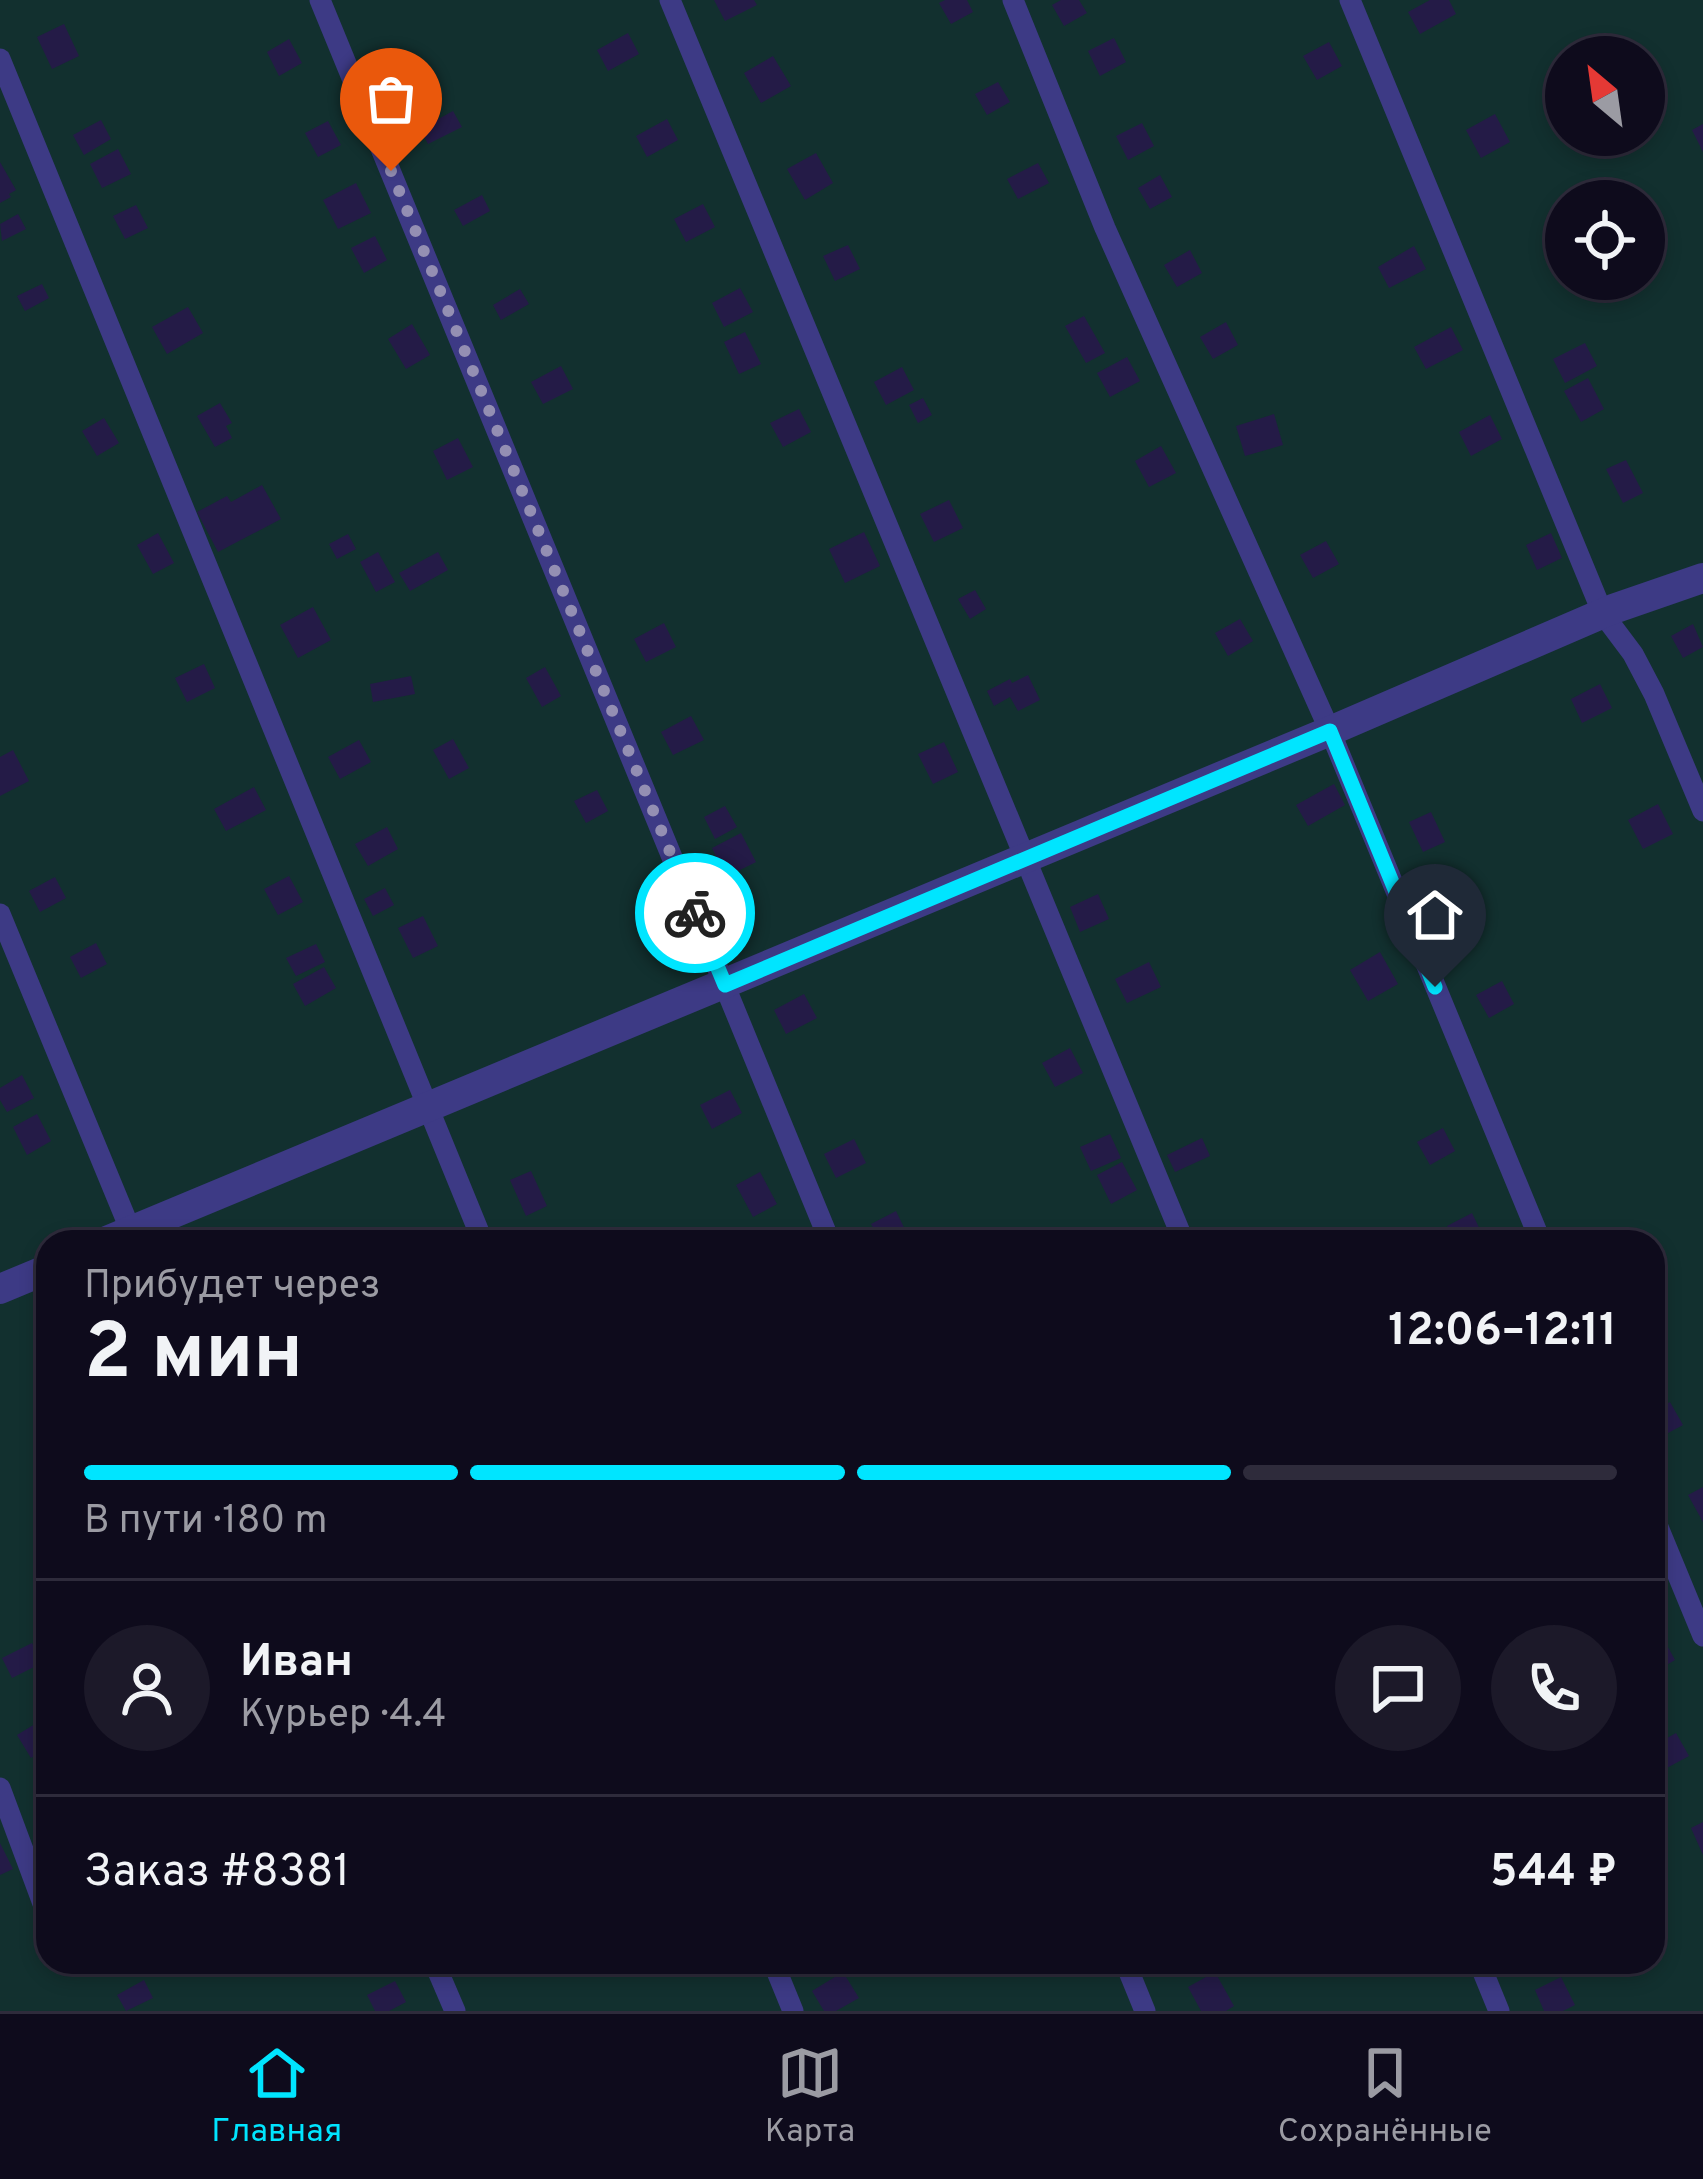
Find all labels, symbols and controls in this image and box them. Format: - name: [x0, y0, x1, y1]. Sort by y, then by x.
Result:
- north arrow: [1545, 36, 1665, 156]
- map controls: [1545, 36, 1665, 300]
- pin: [340, 48, 442, 171]
- icon: bag: [358, 66, 424, 132]
- button: locate: [1545, 180, 1665, 300]
- courier: [635, 853, 755, 973]
- pin: [1384, 864, 1486, 987]
- icon: bike: [662, 880, 728, 946]
- icon: home: [1402, 882, 1468, 948]
- text: Прибудет через: [84, 1263, 381, 1312]
- text: 12:06–12:11: [1388, 1304, 1617, 1361]
- text: 2 мин: [84, 1307, 303, 1406]
- text: В пути · 180 m: [84, 1498, 327, 1547]
- button: person: [84, 1625, 210, 1751]
- button: chat: [1335, 1625, 1461, 1751]
- button: phone: [1491, 1625, 1617, 1751]
- text: Иван: [240, 1635, 353, 1692]
- text: Курьер · 4.4: [240, 1692, 446, 1741]
- text: Заказ #8381: [84, 1845, 350, 1902]
- text: 544 ₽: [1490, 1845, 1617, 1902]
- tab: Главная: [211, 2040, 342, 2154]
- tab: Карта: [765, 2040, 855, 2154]
- tab: Сохранённые: [1278, 2040, 1492, 2154]

